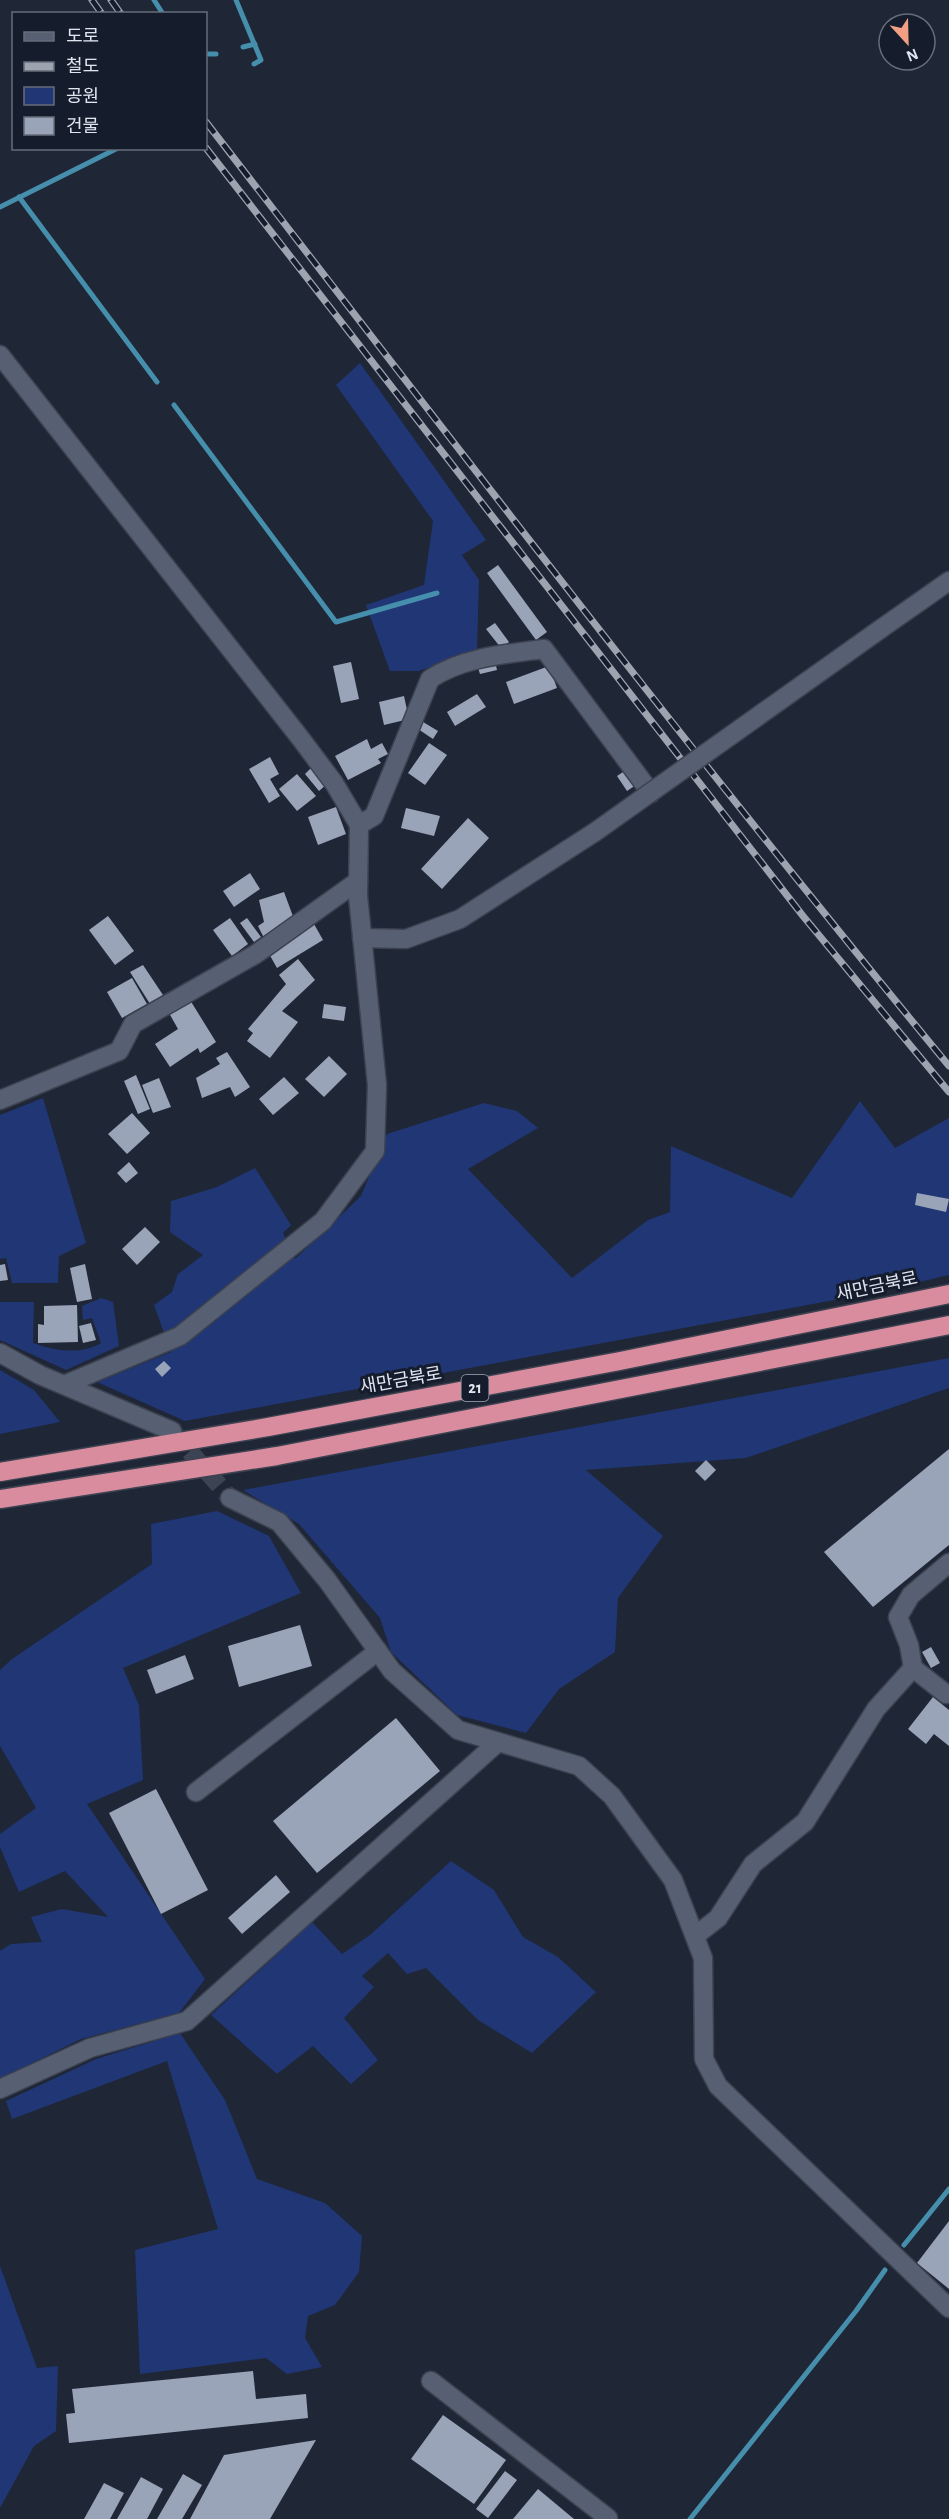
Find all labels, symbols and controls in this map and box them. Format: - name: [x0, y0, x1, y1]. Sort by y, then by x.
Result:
- legend: [12, 12, 207, 150]
- north arrow: [877, 12, 937, 72]
- text: 도로: [66, 28, 99, 46]
- text: N: [904, 45, 920, 64]
- text: 철도: [66, 57, 99, 76]
- text: 공원: [66, 87, 99, 106]
- text: 건물: [66, 117, 99, 136]
- street label: 새만금북로: [834, 1269, 919, 1304]
- street label: 새만금북로: [358, 1364, 443, 1397]
- road number: 21: [462, 1375, 488, 1401]

